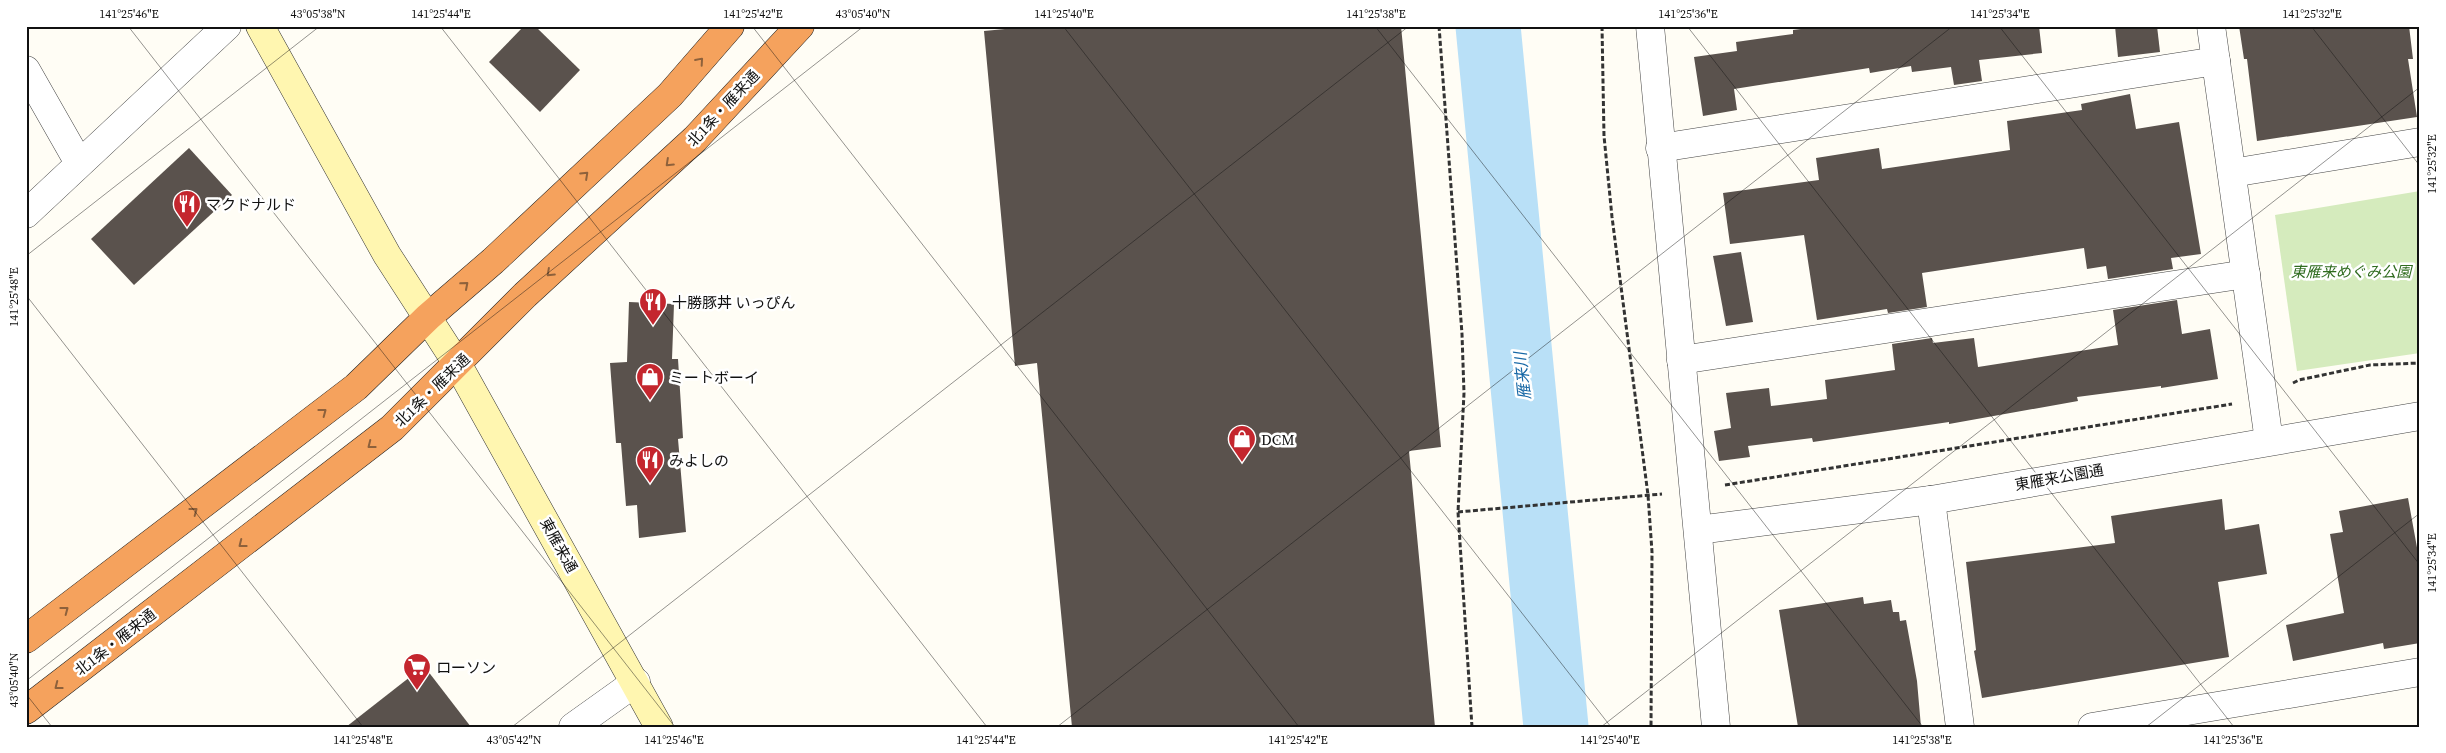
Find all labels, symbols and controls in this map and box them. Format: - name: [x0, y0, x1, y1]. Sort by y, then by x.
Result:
- text: 141°25'46"E: [99, 6, 159, 22]
- text: 43°05'38"N: [290, 6, 346, 22]
- text: 141°25'44"E: [411, 6, 471, 22]
- text: 141°25'42"E: [723, 6, 783, 22]
- text: 43°05'40"N: [835, 6, 891, 22]
- text: 141°25'40"E: [1034, 6, 1094, 22]
- text: 141°25'38"E: [1346, 6, 1406, 22]
- text: 141°25'36"E: [1658, 6, 1718, 22]
- text: 141°25'34"E: [1970, 6, 2030, 22]
- text: 141°25'32"E: [2282, 6, 2342, 22]
- one-way arrow: [694, 57, 703, 66]
- street label: 北1条・雁来通: [682, 65, 764, 151]
- text: 141°25'32"E: [2424, 134, 2440, 194]
- one-way arrow: [666, 157, 675, 166]
- one-way arrow: [579, 172, 588, 181]
- restaurant icon: マクドナルド: [172, 189, 202, 228]
- place label: マクドナルド: [206, 194, 296, 215]
- park label: 東雁来めぐみ公園: [2291, 261, 2413, 282]
- text: 141°25'48"E: [6, 267, 22, 327]
- one-way arrow: [546, 267, 555, 276]
- one-way arrow: [460, 282, 469, 291]
- restaurant icon: 十勝豚丼 いっぴん: [638, 287, 668, 326]
- place label: 十勝豚丼 いっぴん: [672, 292, 796, 313]
- street label: 北1条・雁来通: [390, 349, 474, 431]
- water label: 雁来川: [1508, 349, 1535, 401]
- shop icon: ミートボーイ: [635, 362, 665, 401]
- place label: ミートボーイ: [669, 367, 759, 388]
- one-way arrow: [317, 410, 326, 418]
- shop icon: DCM: [1227, 424, 1257, 463]
- place label: DCM: [1261, 429, 1295, 450]
- one-way arrow: [368, 439, 377, 447]
- restaurant icon: みよしの: [635, 445, 665, 484]
- place label: みよしの: [669, 450, 729, 471]
- street label: 東雁来公園通: [2013, 459, 2105, 495]
- one-way arrow: [188, 508, 198, 517]
- street label: 東雁来通: [535, 514, 583, 576]
- text: 141°25'34"E: [2424, 533, 2440, 593]
- one-way arrow: [238, 538, 248, 547]
- street label: 北1条・雁来通: [70, 604, 160, 680]
- one-way arrow: [59, 607, 68, 615]
- text: 43°05'40"N: [6, 652, 22, 708]
- supermarket icon: ローソン: [402, 652, 432, 691]
- place label: ローソン: [436, 657, 496, 678]
- one-way arrow: [55, 680, 64, 688]
- text: 141°25'48"E: [333, 732, 393, 748]
- text: 43°05'42"N: [486, 732, 542, 748]
- text: 141°25'46"E: [644, 732, 704, 748]
- text: 141°25'44"E: [956, 732, 1016, 748]
- text: 141°25'42"E: [1268, 732, 1328, 748]
- text: 141°25'40"E: [1580, 732, 1640, 748]
- text: 141°25'38"E: [1892, 732, 1952, 748]
- text: 141°25'36"E: [2203, 732, 2263, 748]

